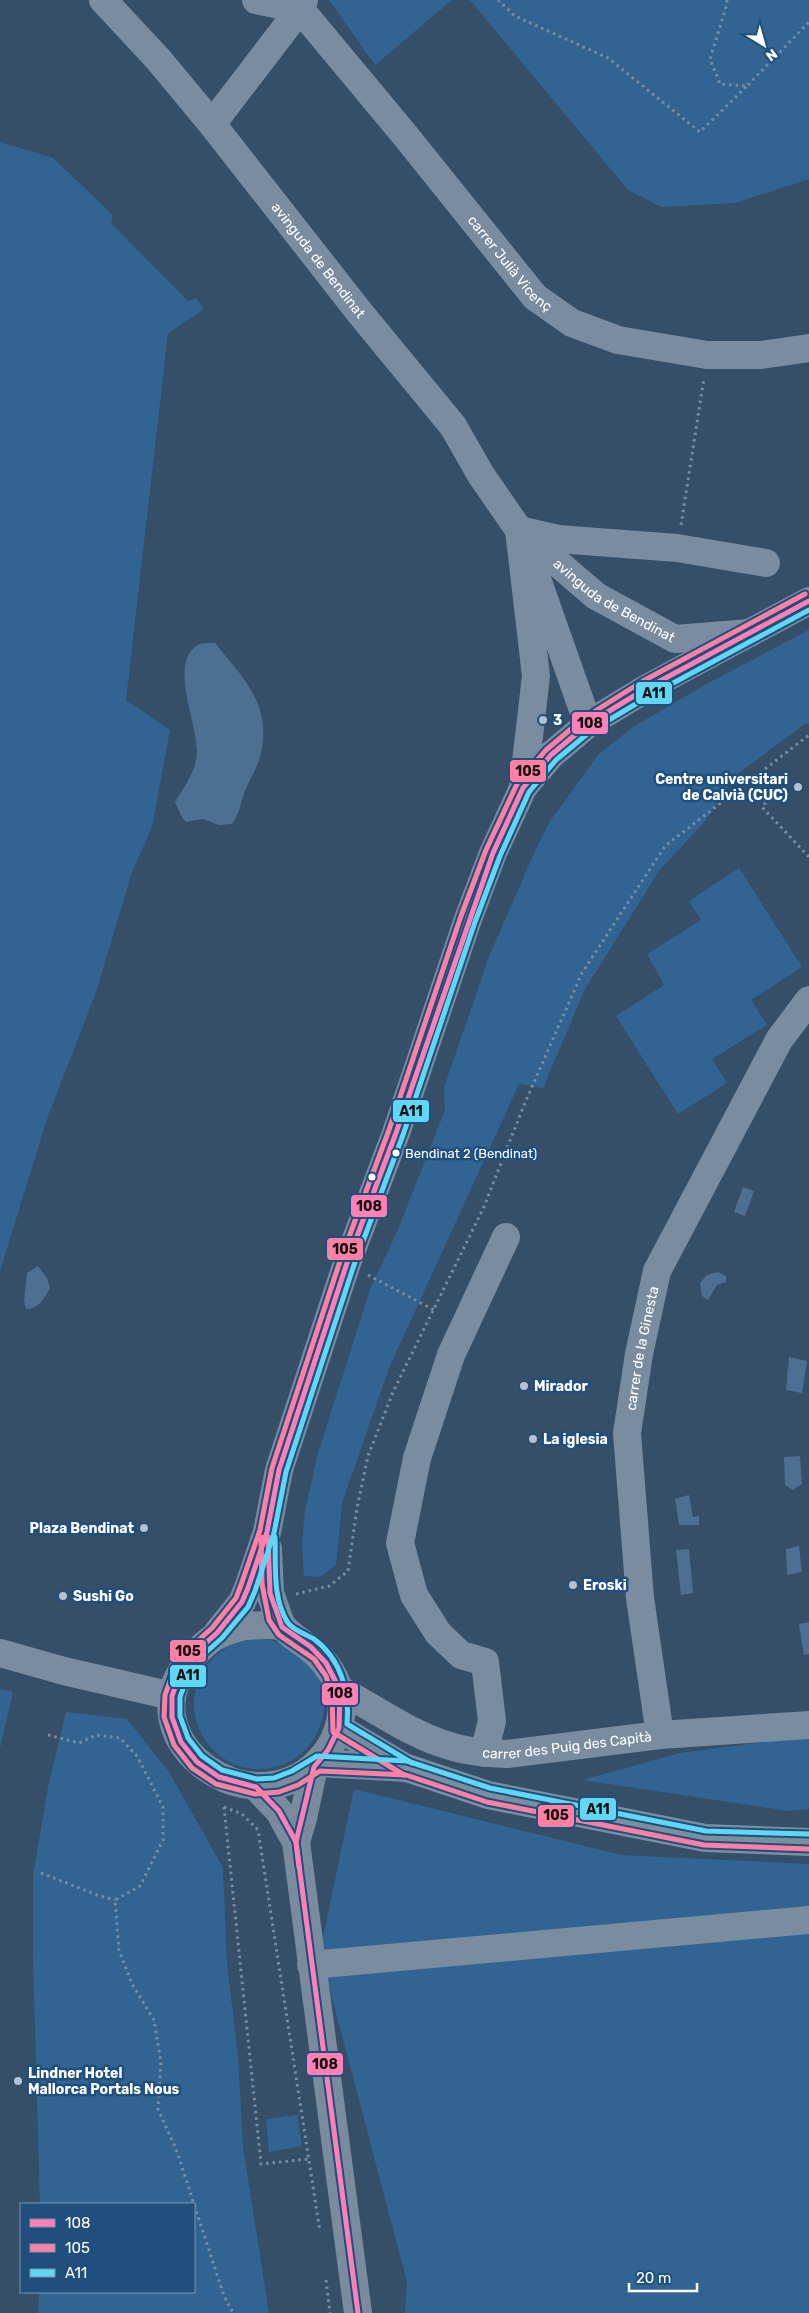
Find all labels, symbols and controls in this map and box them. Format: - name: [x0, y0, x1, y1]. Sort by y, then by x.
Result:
- north arrow: [739, 20, 789, 70]
- text: N: [762, 45, 781, 65]
- street label: avinguda de Bendinat: [268, 199, 369, 322]
- street label: carrer Julià Vicenç: [464, 212, 555, 315]
- street label: avinguda de Bendinat: [550, 555, 678, 647]
- line badge: A11: [635, 681, 673, 705]
- text: A11: [642, 685, 666, 702]
- line badge: 108: [571, 711, 609, 735]
- place label: 3: [553, 712, 562, 729]
- marker: 3: [537, 714, 549, 726]
- text: 108: [577, 715, 603, 732]
- line badge: 105: [509, 759, 547, 783]
- text: 105: [515, 763, 541, 780]
- place label: Centre universitari de Calvià (CUC): [655, 771, 788, 804]
- marker: Centre universitari de Calvià (CUC): [792, 781, 804, 793]
- line badge: A11: [392, 1099, 430, 1123]
- text: A11: [399, 1103, 423, 1120]
- place label: Bendinat 2 (Bendinat): [405, 1146, 537, 1161]
- marker: Bendinat 2 (Bendinat): [391, 1148, 401, 1158]
- unlabelled marker: [367, 1172, 377, 1182]
- line badge: 108: [350, 1194, 388, 1218]
- text: 108: [356, 1198, 382, 1215]
- line badge: 105: [326, 1237, 364, 1261]
- text: 105: [332, 1241, 358, 1258]
- street label: carrer de la Ginesta: [623, 1285, 662, 1412]
- place label: Mirador: [534, 1378, 588, 1395]
- marker: Mirador: [518, 1380, 530, 1392]
- place label: La iglesia: [543, 1431, 608, 1448]
- marker: La iglesia: [527, 1433, 539, 1445]
- place label: Plaza Bendinat: [30, 1520, 134, 1537]
- marker: Plaza Bendinat: [138, 1522, 150, 1534]
- place label: Eroski: [583, 1577, 627, 1594]
- marker: Eroski: [567, 1579, 579, 1591]
- place label: Sushi Go: [73, 1588, 134, 1605]
- marker: Sushi Go: [57, 1590, 69, 1602]
- line badge: 105: [169, 1639, 207, 1663]
- text: 105: [175, 1643, 201, 1660]
- line badge: A11: [169, 1664, 207, 1688]
- text: A11: [176, 1667, 200, 1684]
- line badge: 108: [321, 1682, 359, 1706]
- text: 108: [327, 1685, 353, 1702]
- street label: carrer des Puig des Capità: [482, 1728, 653, 1763]
- line badge: A11: [579, 1797, 617, 1821]
- text: A11: [586, 1801, 610, 1818]
- line badge: 105: [537, 1804, 575, 1828]
- text: 105: [543, 1807, 569, 1824]
- line badge: 108: [306, 2052, 344, 2076]
- text: 108: [312, 2056, 338, 2073]
- place label: Lindner Hotel Mallorca Portals Nous: [28, 2065, 180, 2098]
- marker: Lindner Hotel Mallorca Portals Nous: [12, 2075, 24, 2087]
- legend: [20, 2203, 195, 2293]
- text: 108: [65, 2214, 91, 2232]
- text: 105: [65, 2239, 90, 2257]
- scale bar: [629, 2260, 696, 2292]
- text: A11: [65, 2264, 87, 2282]
- text: 20 m: [636, 2269, 671, 2287]

